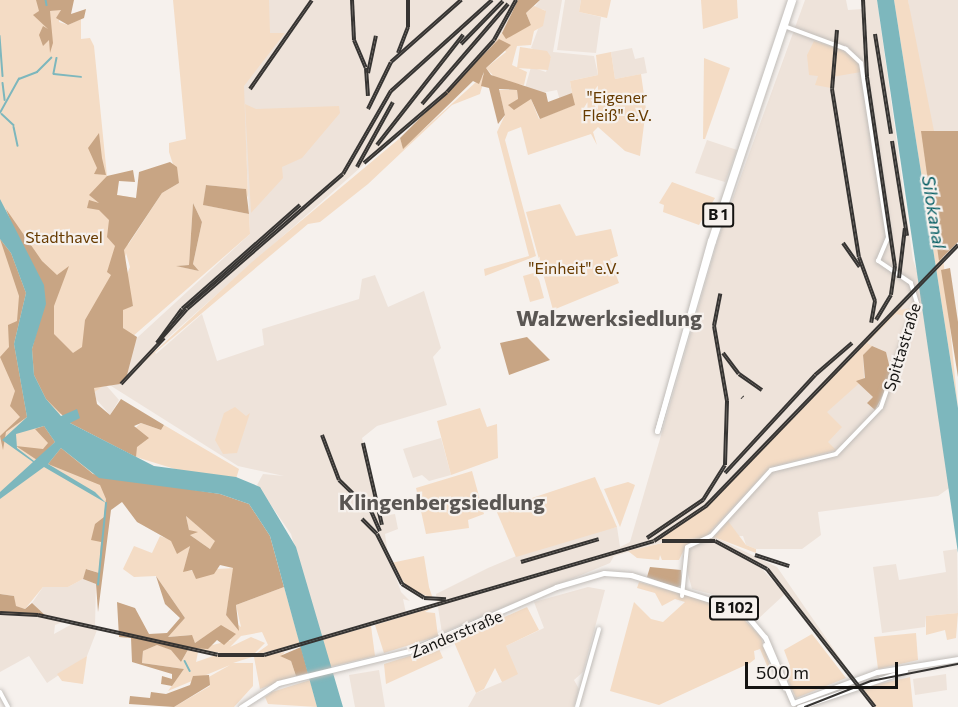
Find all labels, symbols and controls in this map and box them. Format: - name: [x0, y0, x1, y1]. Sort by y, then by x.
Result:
- park label: "Eigener Fleiß" e.V.: [582, 87, 652, 125]
- water label: Silokanal: [918, 174, 950, 250]
- road number: B 1: [702, 203, 734, 227]
- park label: Stadthavel: [25, 227, 103, 247]
- park label: "Einheit" e.V.: [529, 258, 619, 278]
- street label: Spittastraße: [880, 301, 924, 393]
- district label: Walzwerksiedlung: [516, 305, 702, 331]
- district label: Klingenbergsiedlung: [339, 489, 545, 515]
- road number: B 102: [708, 596, 760, 620]
- street label: Zanderstraße: [407, 606, 505, 662]
- scale bar: [748, 650, 901, 688]
- text: 500 m: [756, 661, 809, 683]

